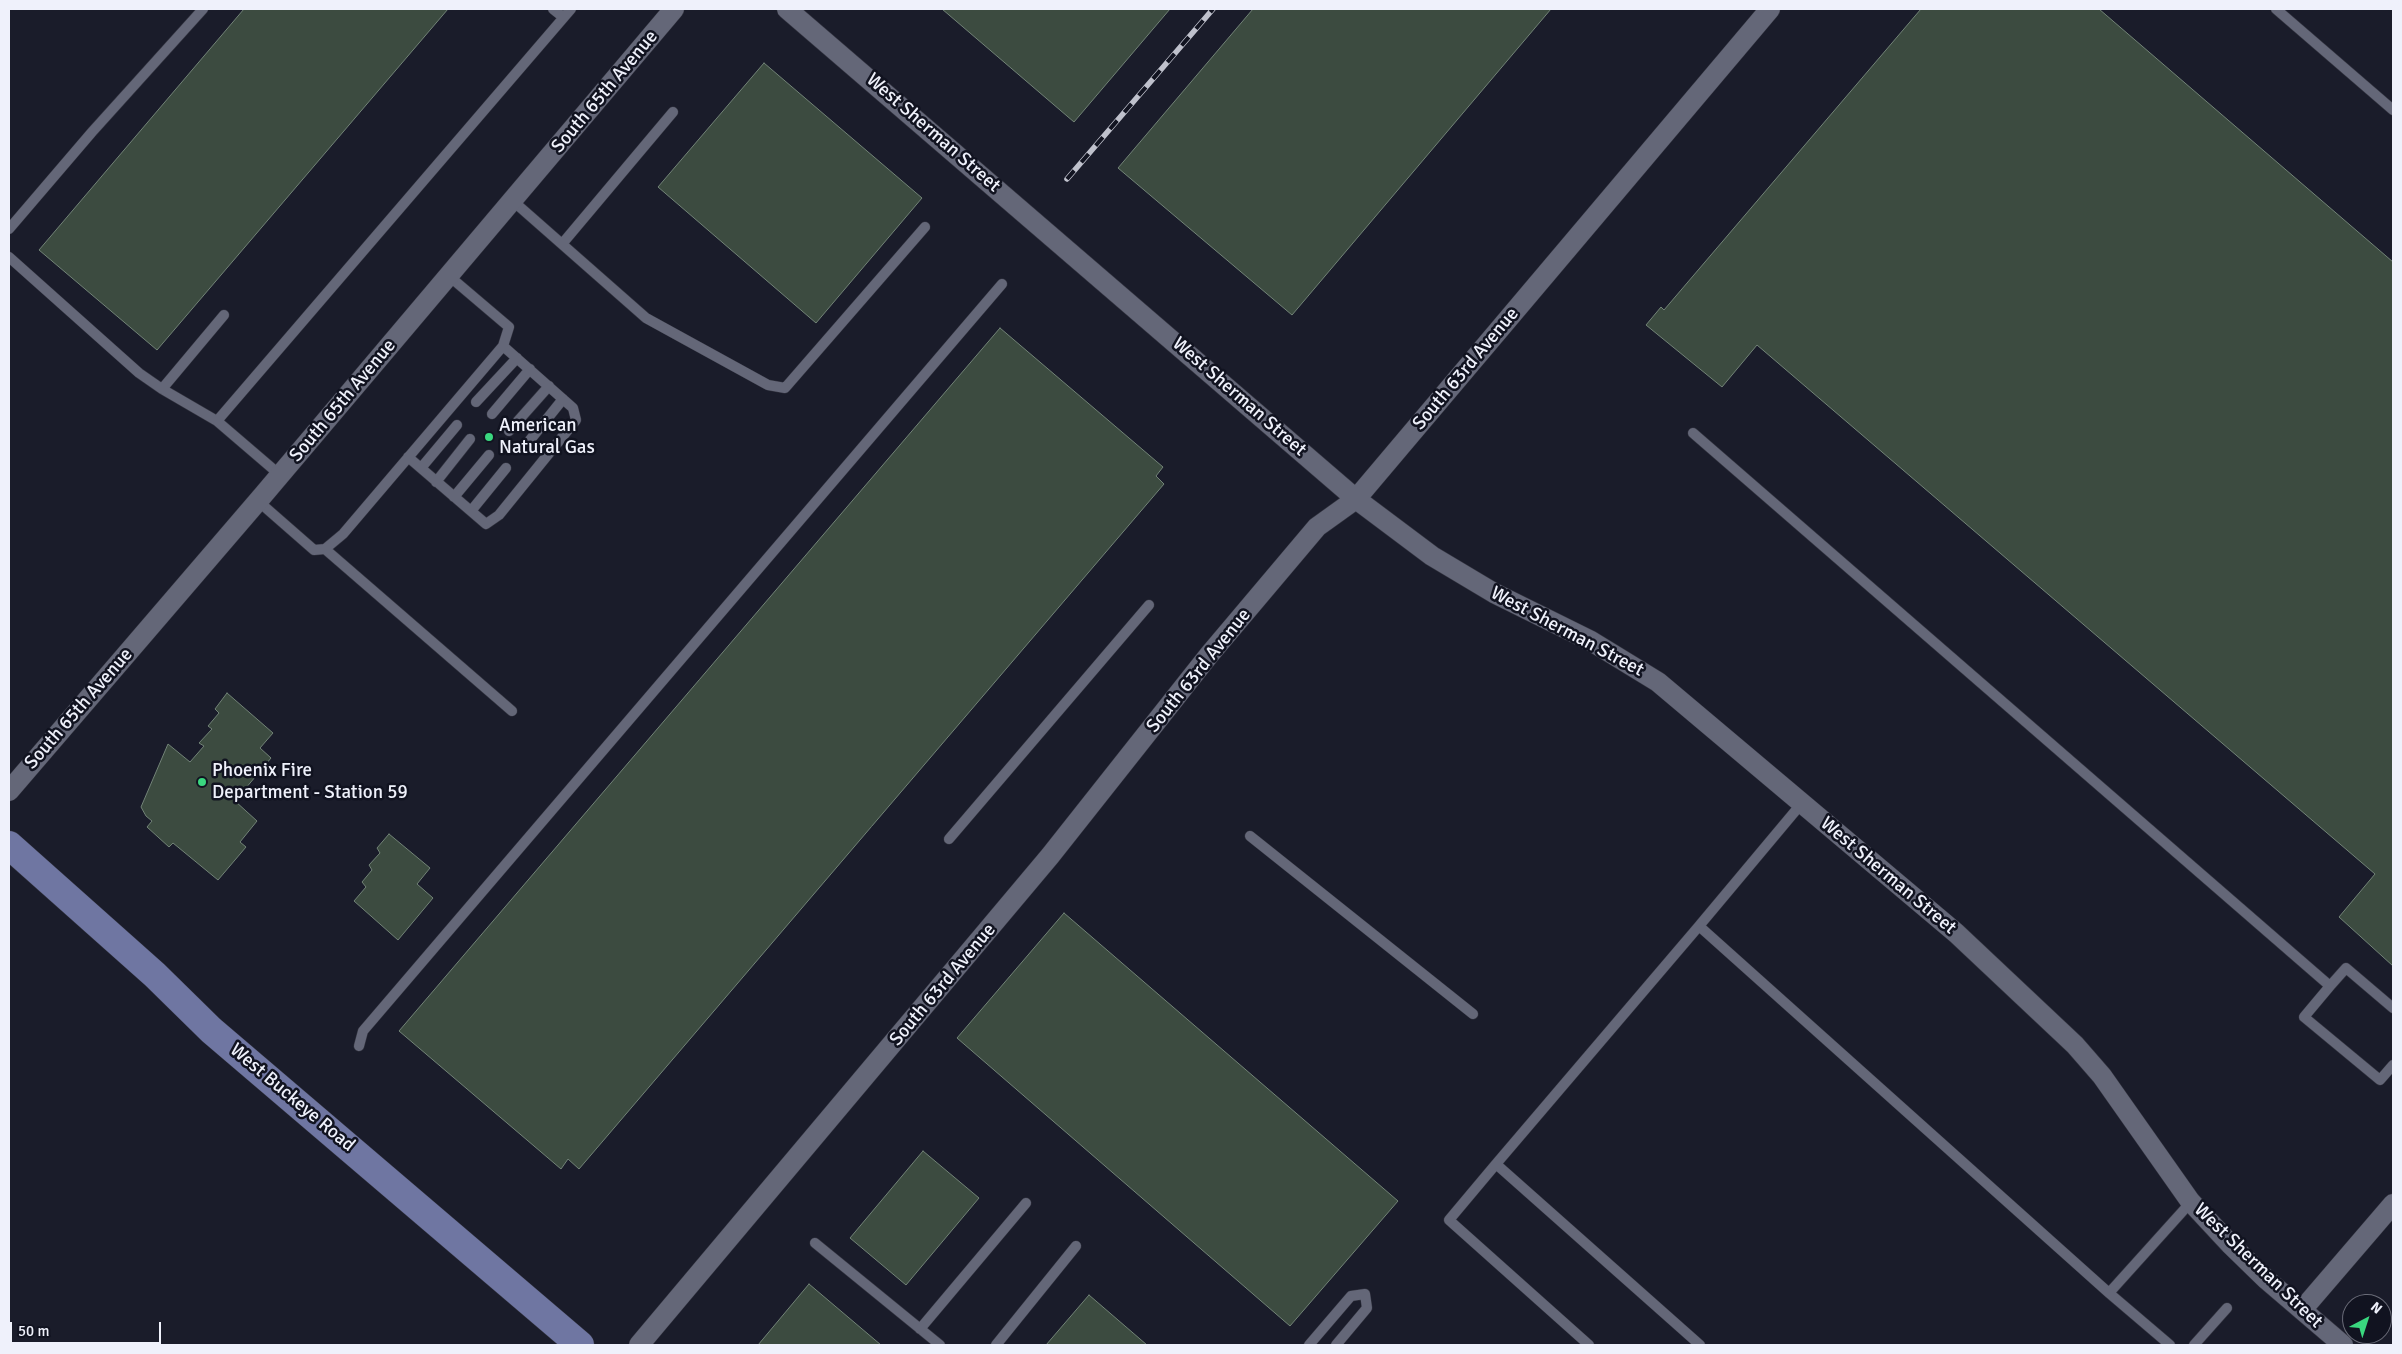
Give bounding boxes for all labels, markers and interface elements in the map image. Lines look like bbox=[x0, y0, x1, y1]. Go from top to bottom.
street label: South 65th Avenue bbox=[547, 26, 663, 158]
street label: West Sherman Street bbox=[861, 69, 1005, 197]
street label: South 63rd Avenue bbox=[1408, 303, 1524, 435]
street label: West Sherman Street bbox=[1167, 333, 1311, 461]
street label: South 65th Avenue bbox=[285, 335, 401, 467]
place label: American Natural Gas bbox=[499, 415, 595, 459]
marker: American Natural Gas bbox=[483, 431, 495, 443]
street label: West Sherman Street bbox=[1486, 582, 1648, 682]
street label: South 63rd Avenue bbox=[1142, 604, 1256, 738]
street label: South 65th Avenue bbox=[20, 644, 138, 774]
place label: Phoenix Fire Department - Station 59 bbox=[212, 760, 408, 804]
marker: Phoenix Fire Department - Station 59 bbox=[196, 776, 208, 788]
street label: West Sherman Street bbox=[1815, 813, 1961, 939]
street label: South 63rd Avenue bbox=[885, 919, 1001, 1051]
street label: West Buckeye Road bbox=[225, 1039, 359, 1157]
street label: West Sherman Street bbox=[2189, 1199, 2327, 1333]
north arrow bbox=[2342, 1294, 2392, 1344]
text: N bbox=[2367, 1298, 2386, 1318]
scale bar bbox=[12, 1312, 164, 1344]
text: 50 m bbox=[18, 1322, 49, 1340]

